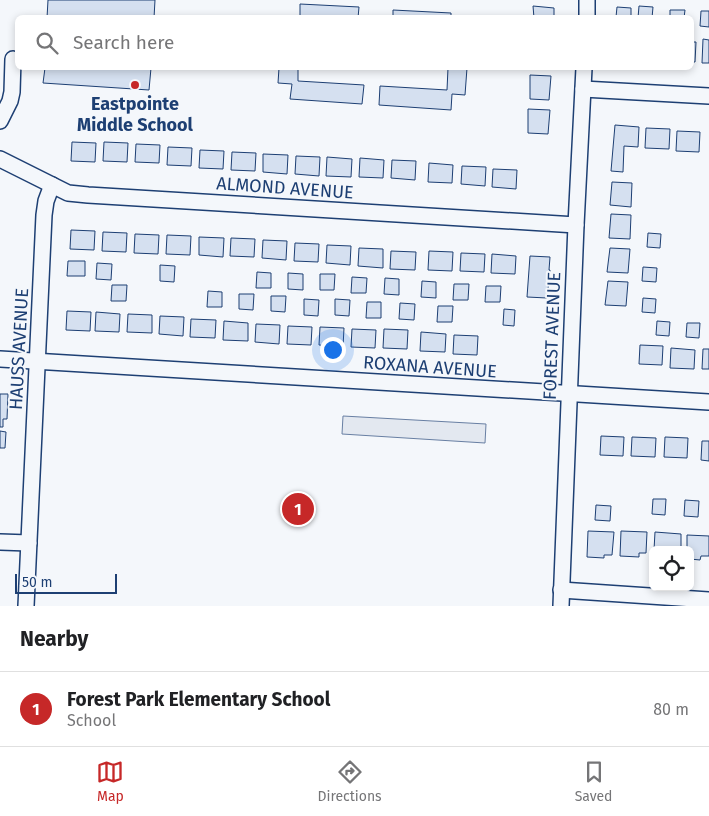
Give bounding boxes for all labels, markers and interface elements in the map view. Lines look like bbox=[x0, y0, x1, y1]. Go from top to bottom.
search box bbox=[15, 15, 694, 70]
icon: search bbox=[33, 29, 61, 57]
text: Search here bbox=[73, 31, 174, 54]
marker: Eastpointe Middle School bbox=[129, 79, 141, 91]
place label: Eastpointe Middle School bbox=[77, 93, 194, 136]
street label: ALMOND AVENUE bbox=[216, 172, 354, 204]
street label: FOREST AVENUE bbox=[539, 271, 565, 401]
street label: HAUSS AVENUE bbox=[5, 288, 33, 410]
your location bbox=[320, 337, 346, 363]
street label: ROXANA AVENUE bbox=[362, 351, 498, 383]
pin: 1 bbox=[282, 490, 314, 528]
map controls bbox=[649, 546, 694, 591]
button: locate bbox=[649, 546, 694, 591]
scale bar bbox=[15, 571, 118, 594]
text: 50 m bbox=[22, 574, 53, 591]
text: Nearby bbox=[20, 626, 88, 652]
text: Forest Park Elementary School bbox=[67, 688, 330, 711]
text: 1 bbox=[32, 700, 40, 719]
text: 80 m bbox=[653, 700, 689, 719]
text: School bbox=[67, 711, 116, 730]
tab: Map bbox=[96, 758, 124, 805]
tab: Directions bbox=[317, 758, 382, 805]
tab: Saved bbox=[575, 758, 613, 805]

